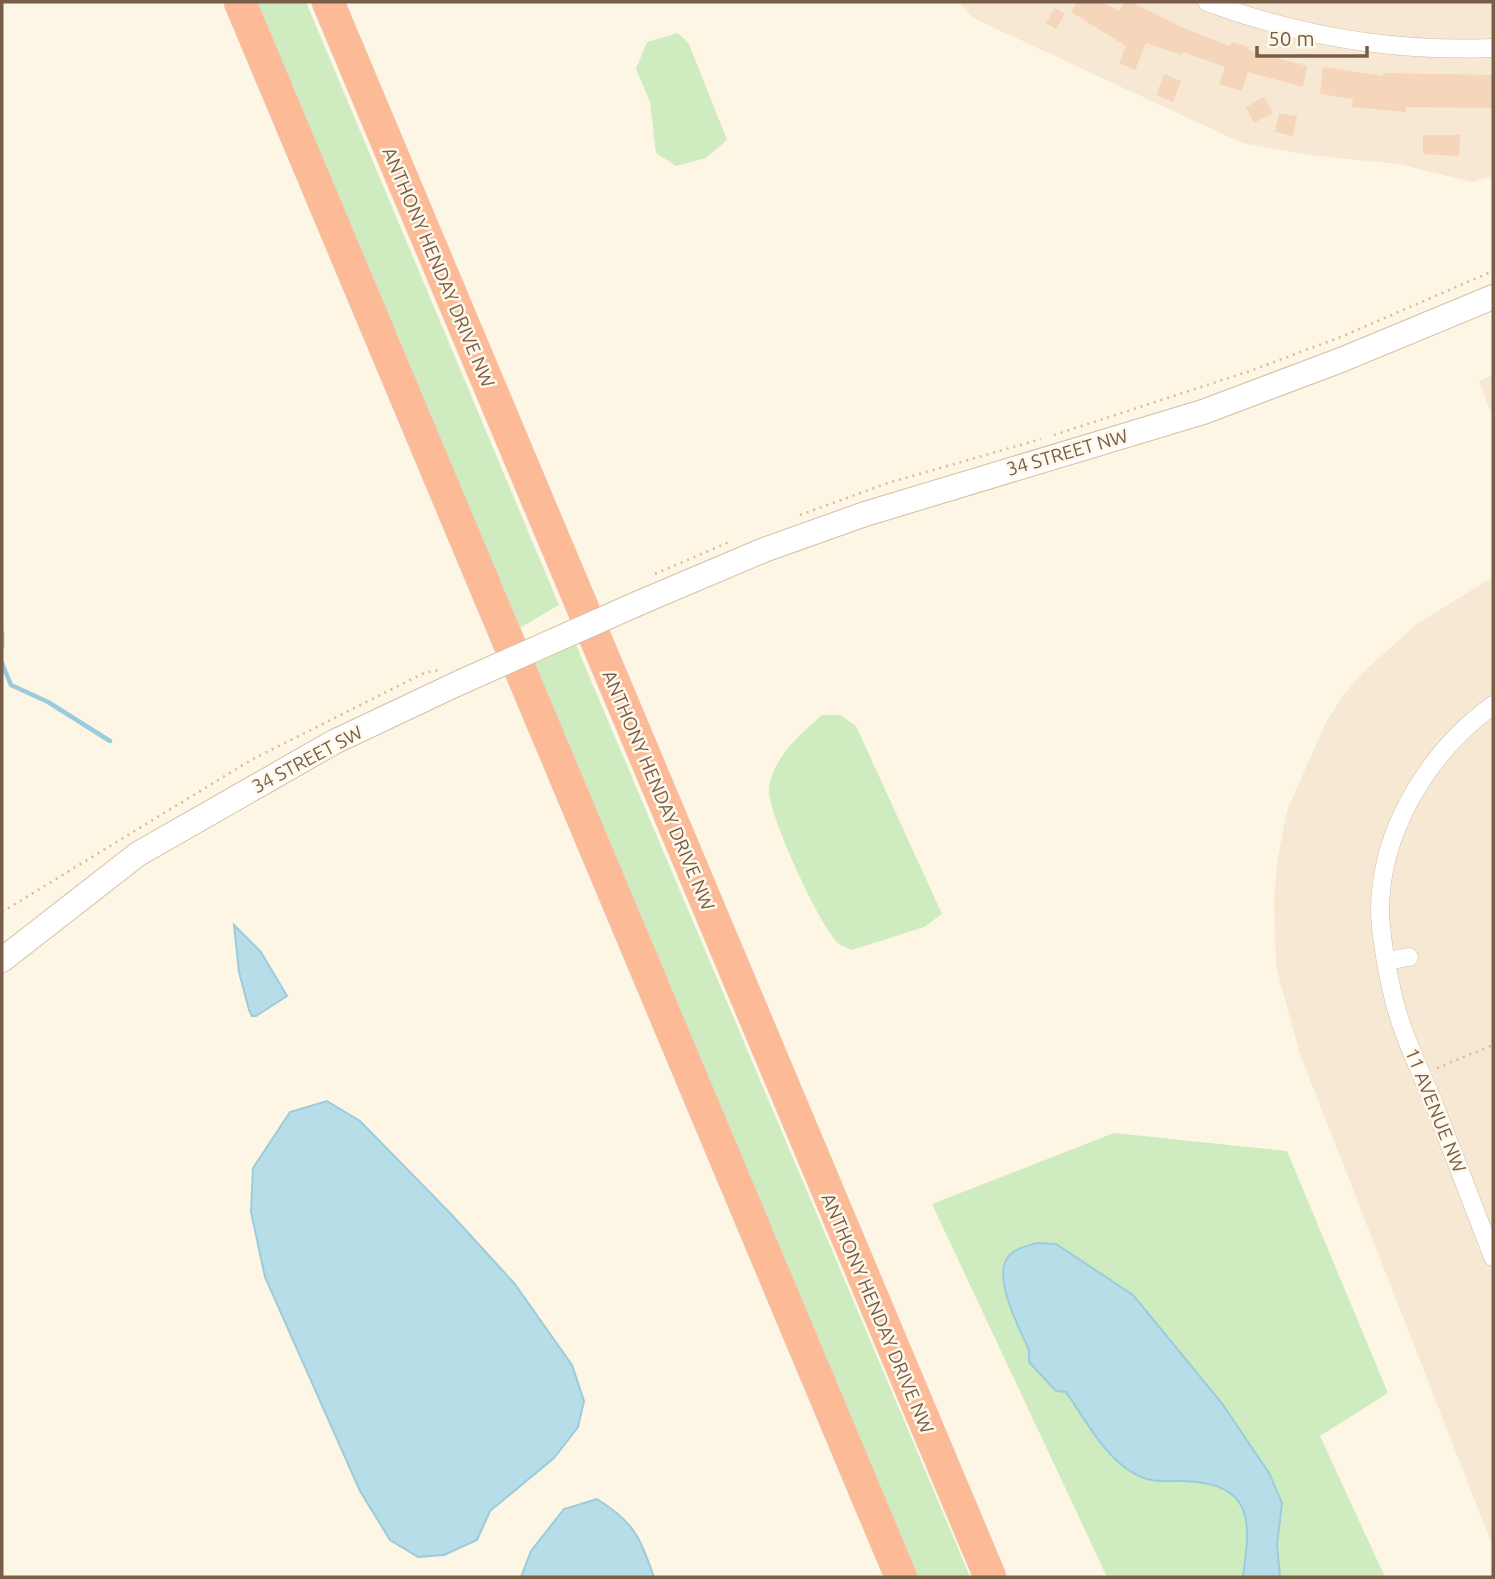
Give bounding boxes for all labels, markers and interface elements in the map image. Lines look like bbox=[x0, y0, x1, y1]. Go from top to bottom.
scale bar bbox=[1257, 14, 1367, 58]
text: 50 m bbox=[1268, 26, 1315, 50]
street label: ANTHONY HENDAY DRIVE NW bbox=[378, 144, 500, 390]
street label: 34 STREET NW bbox=[1004, 424, 1130, 480]
street label: ANTHONY HENDAY DRIVE NW bbox=[598, 667, 720, 913]
street label: 34 STREET SW bbox=[248, 721, 366, 797]
street label: 11 AVENUE NW bbox=[1401, 1044, 1471, 1176]
street label: ANTHONY HENDAY DRIVE NW bbox=[817, 1190, 939, 1436]

